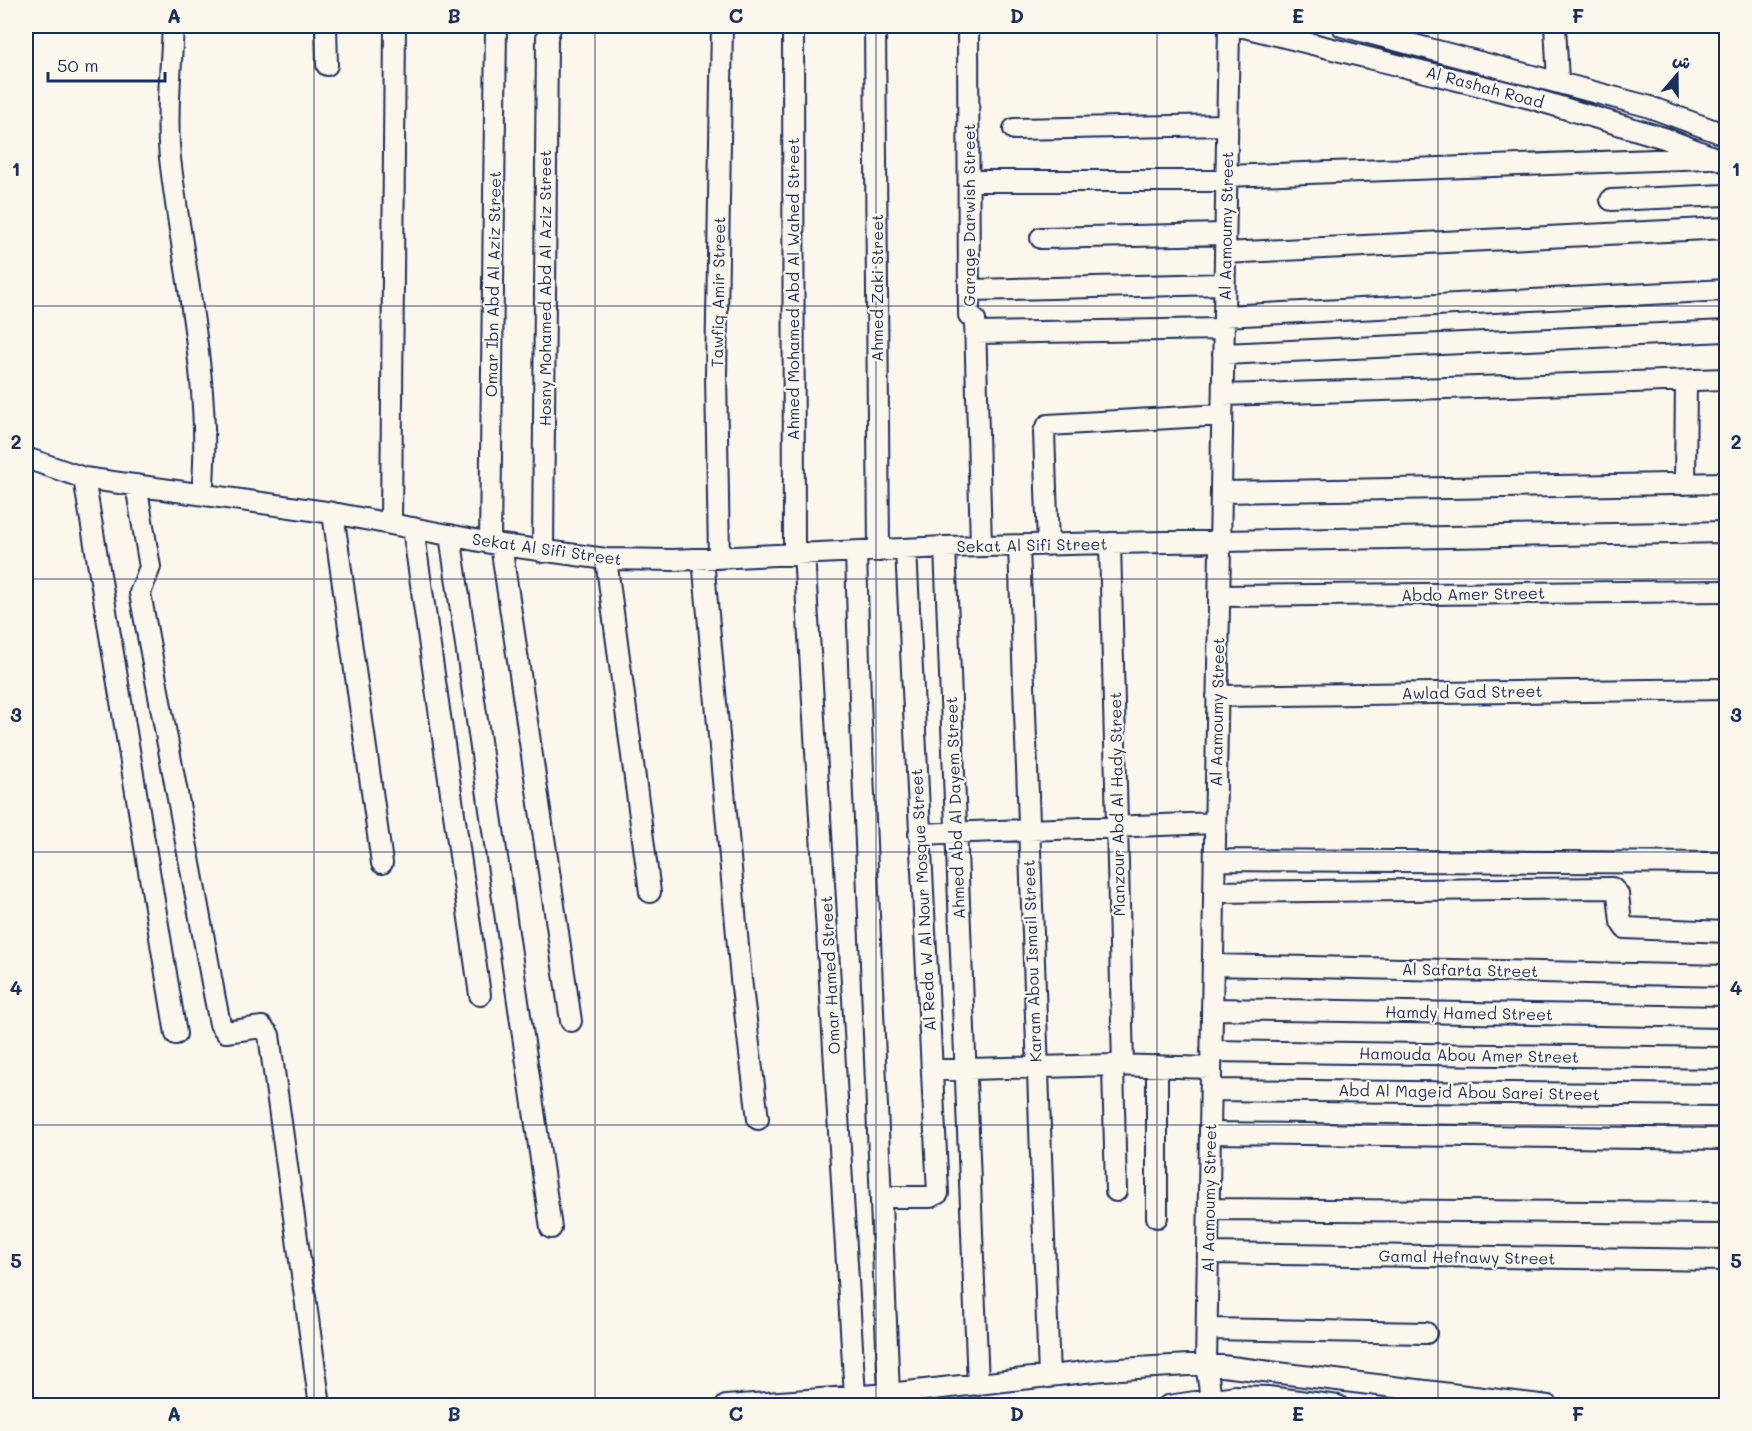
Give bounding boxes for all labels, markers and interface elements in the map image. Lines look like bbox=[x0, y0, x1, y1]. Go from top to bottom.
text: A bbox=[167, 2, 181, 28]
text: B bbox=[447, 2, 461, 28]
text: C bbox=[729, 2, 744, 28]
text: D bbox=[1010, 2, 1024, 28]
text: E bbox=[1292, 2, 1304, 28]
text: F bbox=[1572, 2, 1585, 28]
scale bar bbox=[48, 45, 165, 83]
north arrow bbox=[1647, 45, 1707, 105]
text: ش bbox=[1670, 48, 1694, 73]
text: 50 m bbox=[57, 53, 99, 77]
street label: Al Rashah Road bbox=[1424, 61, 1546, 112]
street label: Garage Darwish Street bbox=[958, 123, 979, 307]
street label: Ahmed Mohamed Abd Al Wahed Street bbox=[782, 137, 803, 441]
street label: Hosny Mohamed Abd Al Aziz Street bbox=[534, 150, 555, 426]
street label: Al Aamoumy Street bbox=[1214, 151, 1237, 301]
text: 1 bbox=[12, 155, 20, 181]
text: 1 bbox=[1732, 155, 1740, 181]
street label: Omar Ibn Abd Al Aziz Street bbox=[480, 171, 505, 397]
street label: Ahmed Zaki Street bbox=[866, 214, 887, 362]
street label: Tawfiq Amir Street bbox=[706, 217, 729, 367]
text: 2 bbox=[10, 428, 22, 454]
text: 2 bbox=[1730, 428, 1742, 454]
street label: Sekat Al Sifi Street bbox=[471, 528, 623, 569]
street label: Sekat Al Sifi Street bbox=[956, 533, 1108, 556]
street label: Abdo Amer Street bbox=[1401, 582, 1545, 605]
street label: Al Aamoumy Street bbox=[1205, 637, 1228, 787]
street label: Awlad Gad Street bbox=[1401, 680, 1543, 703]
street label: Manzour Abd Al Hady Street bbox=[1104, 692, 1129, 916]
street label: Ahmed Abd Al Dayem Street bbox=[940, 696, 969, 920]
text: 3 bbox=[10, 701, 22, 727]
text: 3 bbox=[1730, 701, 1742, 727]
street label: Al Reda W Al Nour Mosque Street bbox=[905, 768, 940, 1032]
street label: Karam Abou Ismail Street bbox=[1017, 859, 1046, 1063]
street label: Omar Hamed Street bbox=[815, 895, 844, 1055]
street label: Al Safarta Street bbox=[1402, 958, 1538, 981]
text: 4 bbox=[10, 974, 23, 1000]
text: 4 bbox=[1730, 974, 1743, 1000]
street label: Hamdy Hamed Street bbox=[1385, 1001, 1553, 1024]
street label: Hamouda Abou Amer Street bbox=[1359, 1042, 1579, 1067]
street label: Abd Al Mageid Abou Sarei Street bbox=[1338, 1079, 1600, 1104]
street label: Al Aamoumy Street bbox=[1197, 1123, 1220, 1273]
street label: Gamal Hefnawy Street bbox=[1378, 1244, 1556, 1269]
text: 5 bbox=[10, 1247, 22, 1273]
text: 5 bbox=[1730, 1247, 1742, 1273]
text: A bbox=[167, 1400, 181, 1426]
text: B bbox=[447, 1400, 461, 1426]
text: C bbox=[729, 1400, 744, 1426]
text: D bbox=[1010, 1400, 1024, 1426]
text: E bbox=[1292, 1400, 1304, 1426]
text: F bbox=[1572, 1400, 1585, 1426]

